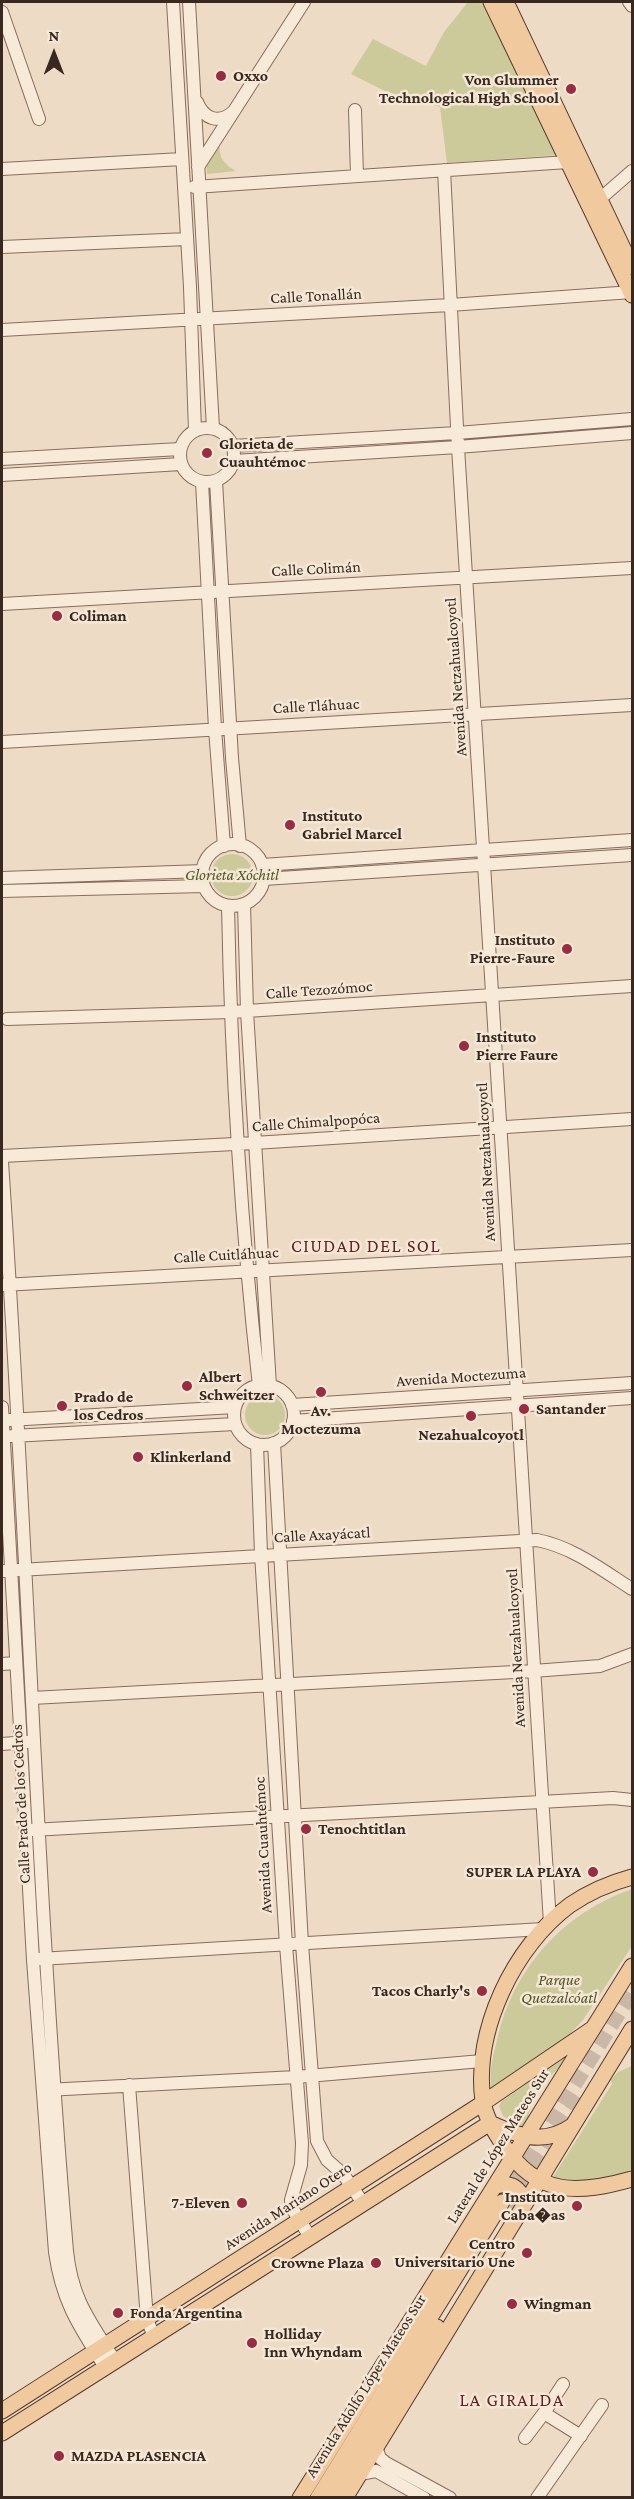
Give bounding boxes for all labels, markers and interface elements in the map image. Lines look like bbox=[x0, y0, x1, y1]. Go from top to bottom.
north arrow bbox=[24, 24, 84, 84]
text: N bbox=[49, 27, 59, 44]
place label: Oxxo bbox=[233, 66, 268, 86]
marker: Oxxo bbox=[214, 69, 228, 83]
place label: Von Glummer Technological High School bbox=[379, 70, 559, 108]
marker: Von Glummer Technological High School bbox=[564, 82, 578, 96]
street label: Calle Tonallán bbox=[270, 284, 362, 308]
place label: Glorieta de Cuauhtémoc bbox=[219, 434, 306, 472]
marker: Glorieta de Cuauhtémoc bbox=[200, 446, 214, 460]
street label: Calle Colimán bbox=[271, 557, 361, 581]
street label: Avenida Netzahualcoyotl bbox=[441, 597, 471, 757]
place label: Coliman bbox=[69, 606, 127, 626]
marker: Coliman bbox=[50, 609, 64, 623]
street label: Calle Tláhuac bbox=[272, 694, 360, 718]
place label: Instituto Gabriel Marcel bbox=[302, 806, 402, 844]
marker: Instituto Gabriel Marcel bbox=[283, 818, 297, 832]
park label: Glorieta Xóchitl bbox=[185, 865, 279, 885]
place label: Instituto Pierre-Faure bbox=[470, 930, 555, 968]
marker: Instituto Pierre-Faure bbox=[560, 942, 574, 956]
street label: Calle Tezozómoc bbox=[265, 977, 373, 1003]
place label: Instituto Pierre Faure bbox=[476, 1027, 558, 1065]
marker: Instituto Pierre Faure bbox=[457, 1039, 471, 1053]
street label: Avenida Netzahualcoyotl bbox=[472, 1082, 500, 1242]
street label: Calle Chimalpopóca bbox=[251, 1108, 381, 1136]
district label: CIUDAD DEL SOL bbox=[291, 1235, 441, 1257]
street label: Calle Cuitláhuac bbox=[173, 1243, 279, 1267]
street label: Avenida Moctezuma bbox=[395, 1363, 527, 1391]
place label: Albert Schweitzer bbox=[199, 1367, 275, 1405]
marker: Albert Schweitzer bbox=[180, 1379, 194, 1393]
marker: Av. Moctezuma bbox=[314, 1385, 328, 1399]
place label: Prado de los Cedros bbox=[74, 1387, 143, 1425]
marker: Prado de los Cedros bbox=[55, 1399, 69, 1413]
place label: Santander bbox=[536, 1399, 606, 1419]
place label: Av. Moctezuma bbox=[281, 1401, 361, 1439]
marker: Santander bbox=[517, 1402, 531, 1416]
marker: Nezahualcoyotl bbox=[464, 1409, 478, 1423]
place label: Nezahualcoyotl bbox=[418, 1425, 524, 1445]
place label: Klinkerland bbox=[150, 1447, 231, 1467]
marker: Klinkerland bbox=[131, 1450, 145, 1464]
street label: Calle Axayácatl bbox=[273, 1523, 371, 1547]
street label: Avenida Netzahualcoyotl bbox=[502, 1568, 530, 1728]
street label: Calle Prado de los Cedros bbox=[7, 1724, 35, 1884]
street label: Avenida Cuauhtémoc bbox=[250, 1776, 276, 1914]
place label: Tenochtitlan bbox=[318, 1819, 406, 1839]
marker: Tenochtitlan bbox=[299, 1822, 313, 1836]
place label: SUPER LA PLAYA bbox=[466, 1862, 581, 1882]
marker: SUPER LA PLAYA bbox=[586, 1865, 600, 1879]
park label: Parque Quetzalcóatl bbox=[521, 1970, 597, 2008]
place label: Tacos Charly's bbox=[372, 1981, 470, 2001]
marker: Tacos Charly's bbox=[475, 1984, 489, 1998]
street label: Lateral de López Mateos Sur bbox=[442, 2065, 554, 2227]
street label: Avenida Mariano Otero bbox=[221, 2158, 355, 2254]
place label: Instituto Caba�as bbox=[501, 2187, 565, 2225]
place label: 7-Eleven bbox=[171, 2193, 230, 2213]
marker: 7-Eleven bbox=[235, 2196, 249, 2210]
marker: Instituto Caba�as bbox=[570, 2199, 584, 2213]
place label: Centro Universitario Une bbox=[394, 2234, 515, 2272]
marker: Centro Universitario Une bbox=[520, 2246, 534, 2260]
place label: Crowne Plaza bbox=[271, 2253, 364, 2273]
marker: Crowne Plaza bbox=[369, 2256, 383, 2270]
street label: Avenida Adolfo López Mateos Sur bbox=[301, 2291, 431, 2481]
place label: Wingman bbox=[524, 2294, 591, 2314]
marker: Wingman bbox=[505, 2297, 519, 2311]
place label: Fonda Argentina bbox=[130, 2303, 243, 2323]
marker: Fonda Argentina bbox=[111, 2306, 125, 2320]
place label: Holliday Inn Whyndam bbox=[264, 2324, 362, 2362]
marker: Holliday Inn Whyndam bbox=[245, 2336, 259, 2350]
district label: LA GIRALDA bbox=[459, 2389, 565, 2411]
place label: MAZDA PLASENCIA bbox=[71, 2446, 206, 2466]
marker: MAZDA PLASENCIA bbox=[52, 2449, 66, 2463]

